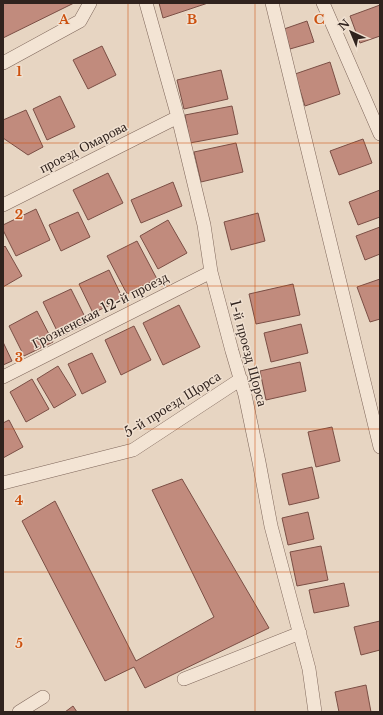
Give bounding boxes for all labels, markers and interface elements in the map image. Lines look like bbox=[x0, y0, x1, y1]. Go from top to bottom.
text: A bbox=[58, 11, 70, 28]
text: B bbox=[187, 11, 197, 28]
text: C bbox=[314, 11, 325, 28]
north arrow bbox=[331, 12, 371, 52]
text: N bbox=[335, 16, 353, 33]
text: 1 bbox=[16, 63, 22, 80]
street label: проезд Омарова bbox=[36, 117, 131, 177]
text: 2 bbox=[15, 206, 23, 223]
street label: Грозненская 12-й проезд bbox=[29, 268, 171, 352]
street label: 1-й проезд Щорса bbox=[226, 298, 272, 409]
text: 3 bbox=[15, 349, 23, 366]
street label: 5-й проезд Щорса bbox=[120, 367, 225, 441]
text: 4 bbox=[15, 492, 24, 509]
text: 5 bbox=[15, 635, 23, 652]

